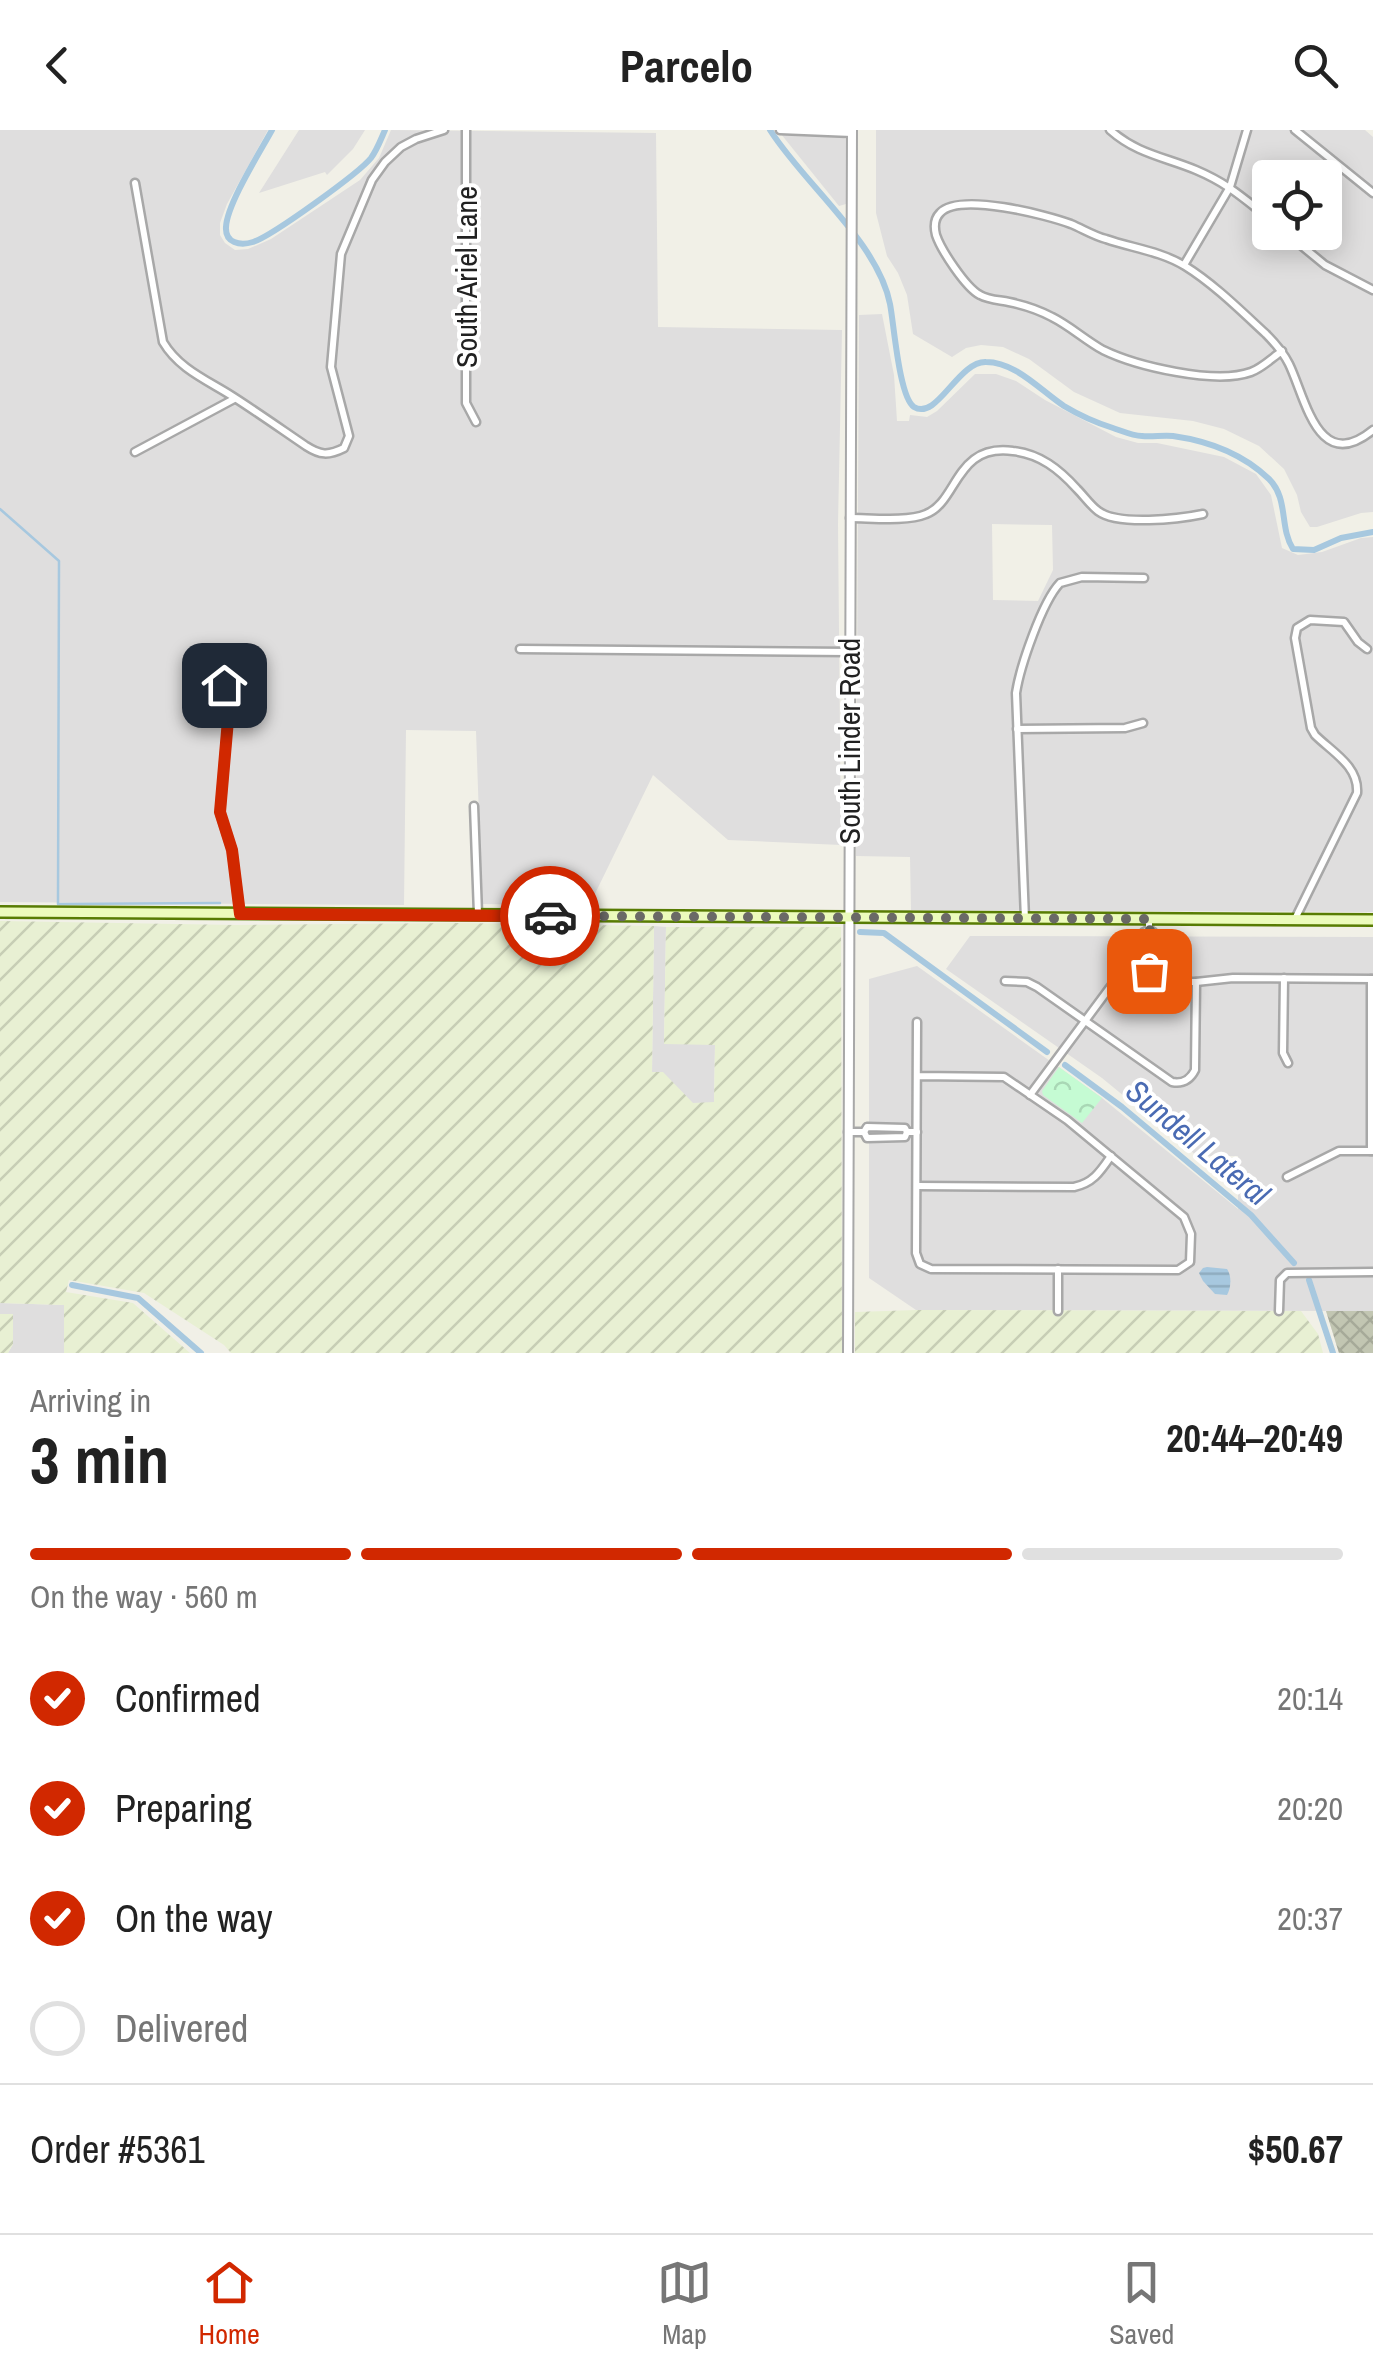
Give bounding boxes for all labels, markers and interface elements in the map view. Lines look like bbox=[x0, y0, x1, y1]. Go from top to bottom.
text: Parcelo bbox=[620, 35, 753, 96]
icon: back bbox=[30, 38, 85, 93]
icon: search bbox=[1288, 38, 1343, 93]
map controls bbox=[1252, 160, 1342, 250]
button: locate bbox=[1252, 160, 1342, 250]
street label: South Ariel Lane bbox=[446, 186, 486, 368]
street label: South Linder Road bbox=[829, 638, 869, 844]
pin bbox=[182, 643, 267, 728]
icon: home bbox=[197, 658, 252, 713]
courier bbox=[500, 866, 600, 966]
icon: car bbox=[523, 889, 578, 944]
pin bbox=[1107, 929, 1192, 1014]
icon: bag bbox=[1122, 944, 1177, 999]
water label: Sundell Lateral bbox=[1117, 1069, 1280, 1215]
text: Arriving in bbox=[30, 1379, 151, 1422]
text: 20:44–20:49 bbox=[1166, 1413, 1343, 1464]
text: 3 min bbox=[30, 1416, 169, 1503]
text: On the way · 560 m bbox=[30, 1575, 258, 1618]
icon: check bbox=[30, 1671, 85, 1726]
text: Confirmed bbox=[115, 1673, 260, 1724]
text: 20:14 bbox=[1277, 1677, 1343, 1720]
icon: check bbox=[30, 1781, 85, 1836]
text: Preparing bbox=[115, 1783, 252, 1834]
text: 20:20 bbox=[1277, 1787, 1343, 1830]
icon: check bbox=[30, 1891, 85, 1946]
text: On the way bbox=[115, 1893, 273, 1944]
text: 20:37 bbox=[1277, 1897, 1343, 1940]
text: Delivered bbox=[115, 2003, 248, 2054]
text: Order #5361 bbox=[30, 2124, 205, 2175]
text: $50.67 bbox=[1248, 2124, 1343, 2175]
tab: Home bbox=[199, 2255, 260, 2353]
tab: Map bbox=[657, 2255, 712, 2353]
tab: Saved bbox=[1109, 2255, 1174, 2353]

